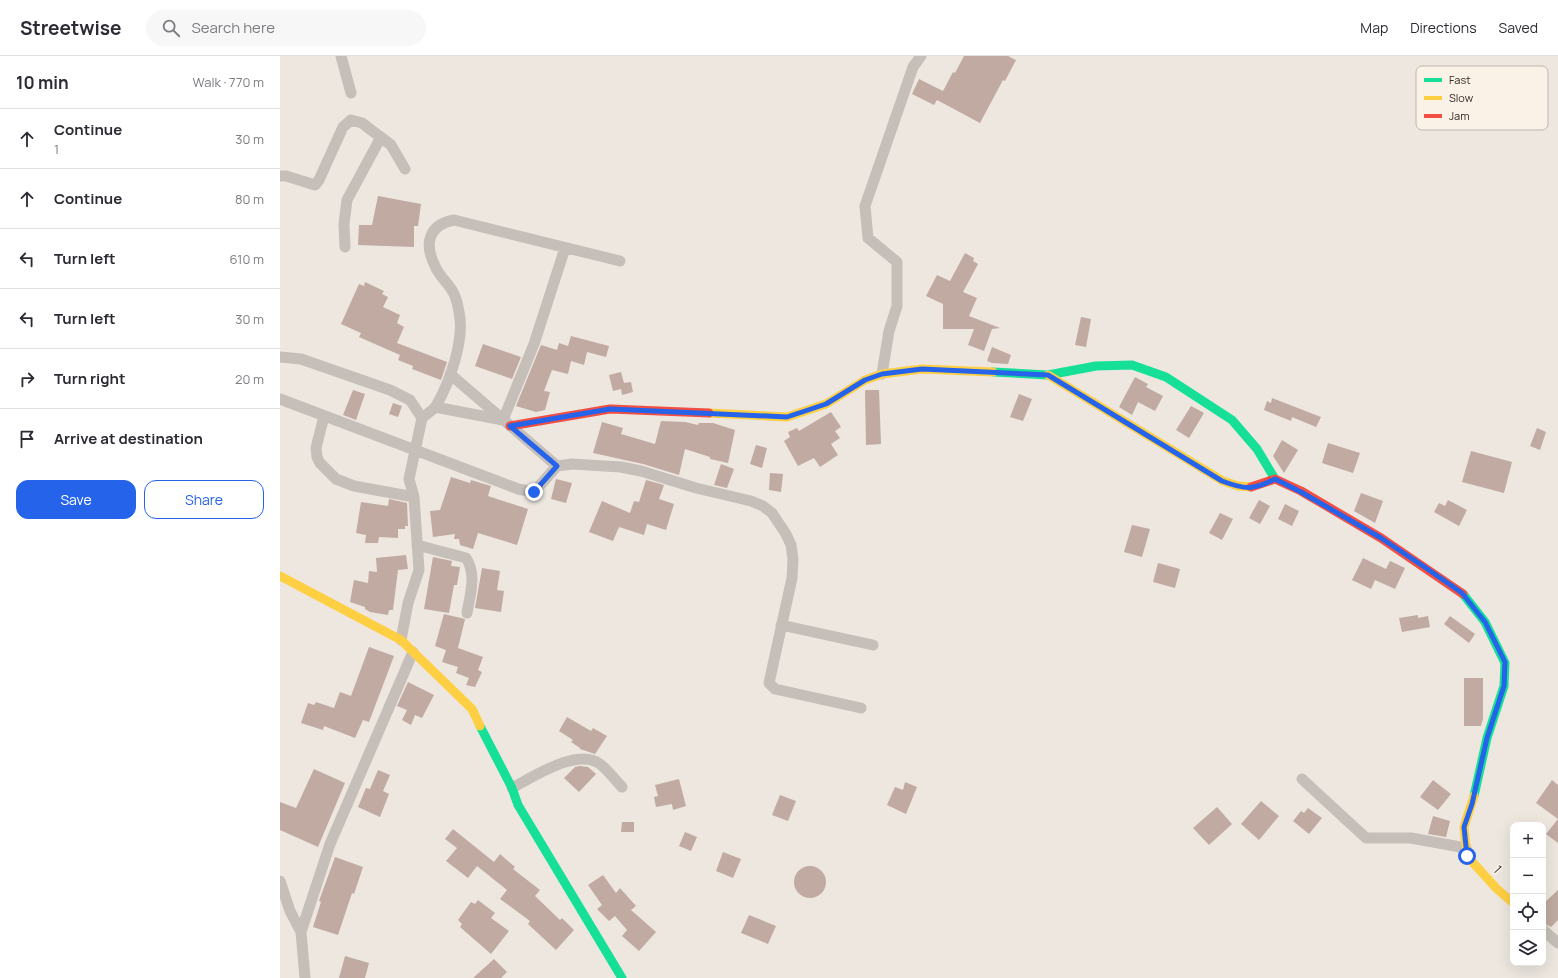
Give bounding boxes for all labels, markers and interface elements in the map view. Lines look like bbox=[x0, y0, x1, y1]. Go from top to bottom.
search box bbox=[146, 10, 426, 46]
text: Streetwise bbox=[20, 15, 122, 41]
icon: search bbox=[160, 17, 182, 39]
text: Search here bbox=[192, 17, 275, 38]
text: Map bbox=[1360, 18, 1388, 37]
text: Directions bbox=[1410, 18, 1477, 37]
text: Saved bbox=[1499, 18, 1538, 37]
legend bbox=[1416, 66, 1548, 130]
text: 10 min bbox=[16, 71, 69, 94]
text: Fast bbox=[1449, 72, 1471, 87]
text: Walk · 770 m bbox=[193, 73, 264, 91]
text: Slow bbox=[1449, 90, 1474, 105]
text: Jam bbox=[1449, 108, 1470, 123]
text: Continue bbox=[54, 119, 122, 140]
icon: ahead bbox=[16, 128, 38, 150]
text: 30 m bbox=[235, 130, 264, 148]
text: 1 bbox=[54, 140, 59, 158]
icon: ahead bbox=[16, 188, 38, 210]
text: Continue bbox=[54, 188, 122, 209]
text: 80 m bbox=[235, 190, 264, 208]
icon: left bbox=[16, 248, 38, 270]
text: Turn left bbox=[54, 248, 116, 269]
text: 610 m bbox=[230, 250, 264, 268]
icon: left bbox=[16, 308, 38, 330]
text: Turn left bbox=[54, 308, 116, 329]
text: 30 m bbox=[235, 310, 264, 328]
icon: right bbox=[16, 368, 38, 390]
text: Turn right bbox=[54, 368, 125, 389]
text: 20 m bbox=[235, 370, 264, 388]
icon: arrive bbox=[16, 428, 38, 450]
text: Arrive at destination bbox=[54, 428, 203, 449]
button: Save bbox=[16, 480, 136, 519]
button: Share bbox=[144, 480, 264, 519]
route end bbox=[525, 483, 543, 501]
map controls bbox=[1510, 822, 1546, 966]
button: + bbox=[1510, 822, 1546, 858]
route start bbox=[1458, 847, 1476, 865]
button: − bbox=[1510, 858, 1546, 894]
street label: 1 bbox=[1490, 861, 1506, 877]
button: locate bbox=[1510, 894, 1546, 930]
button: layers bbox=[1510, 930, 1546, 966]

